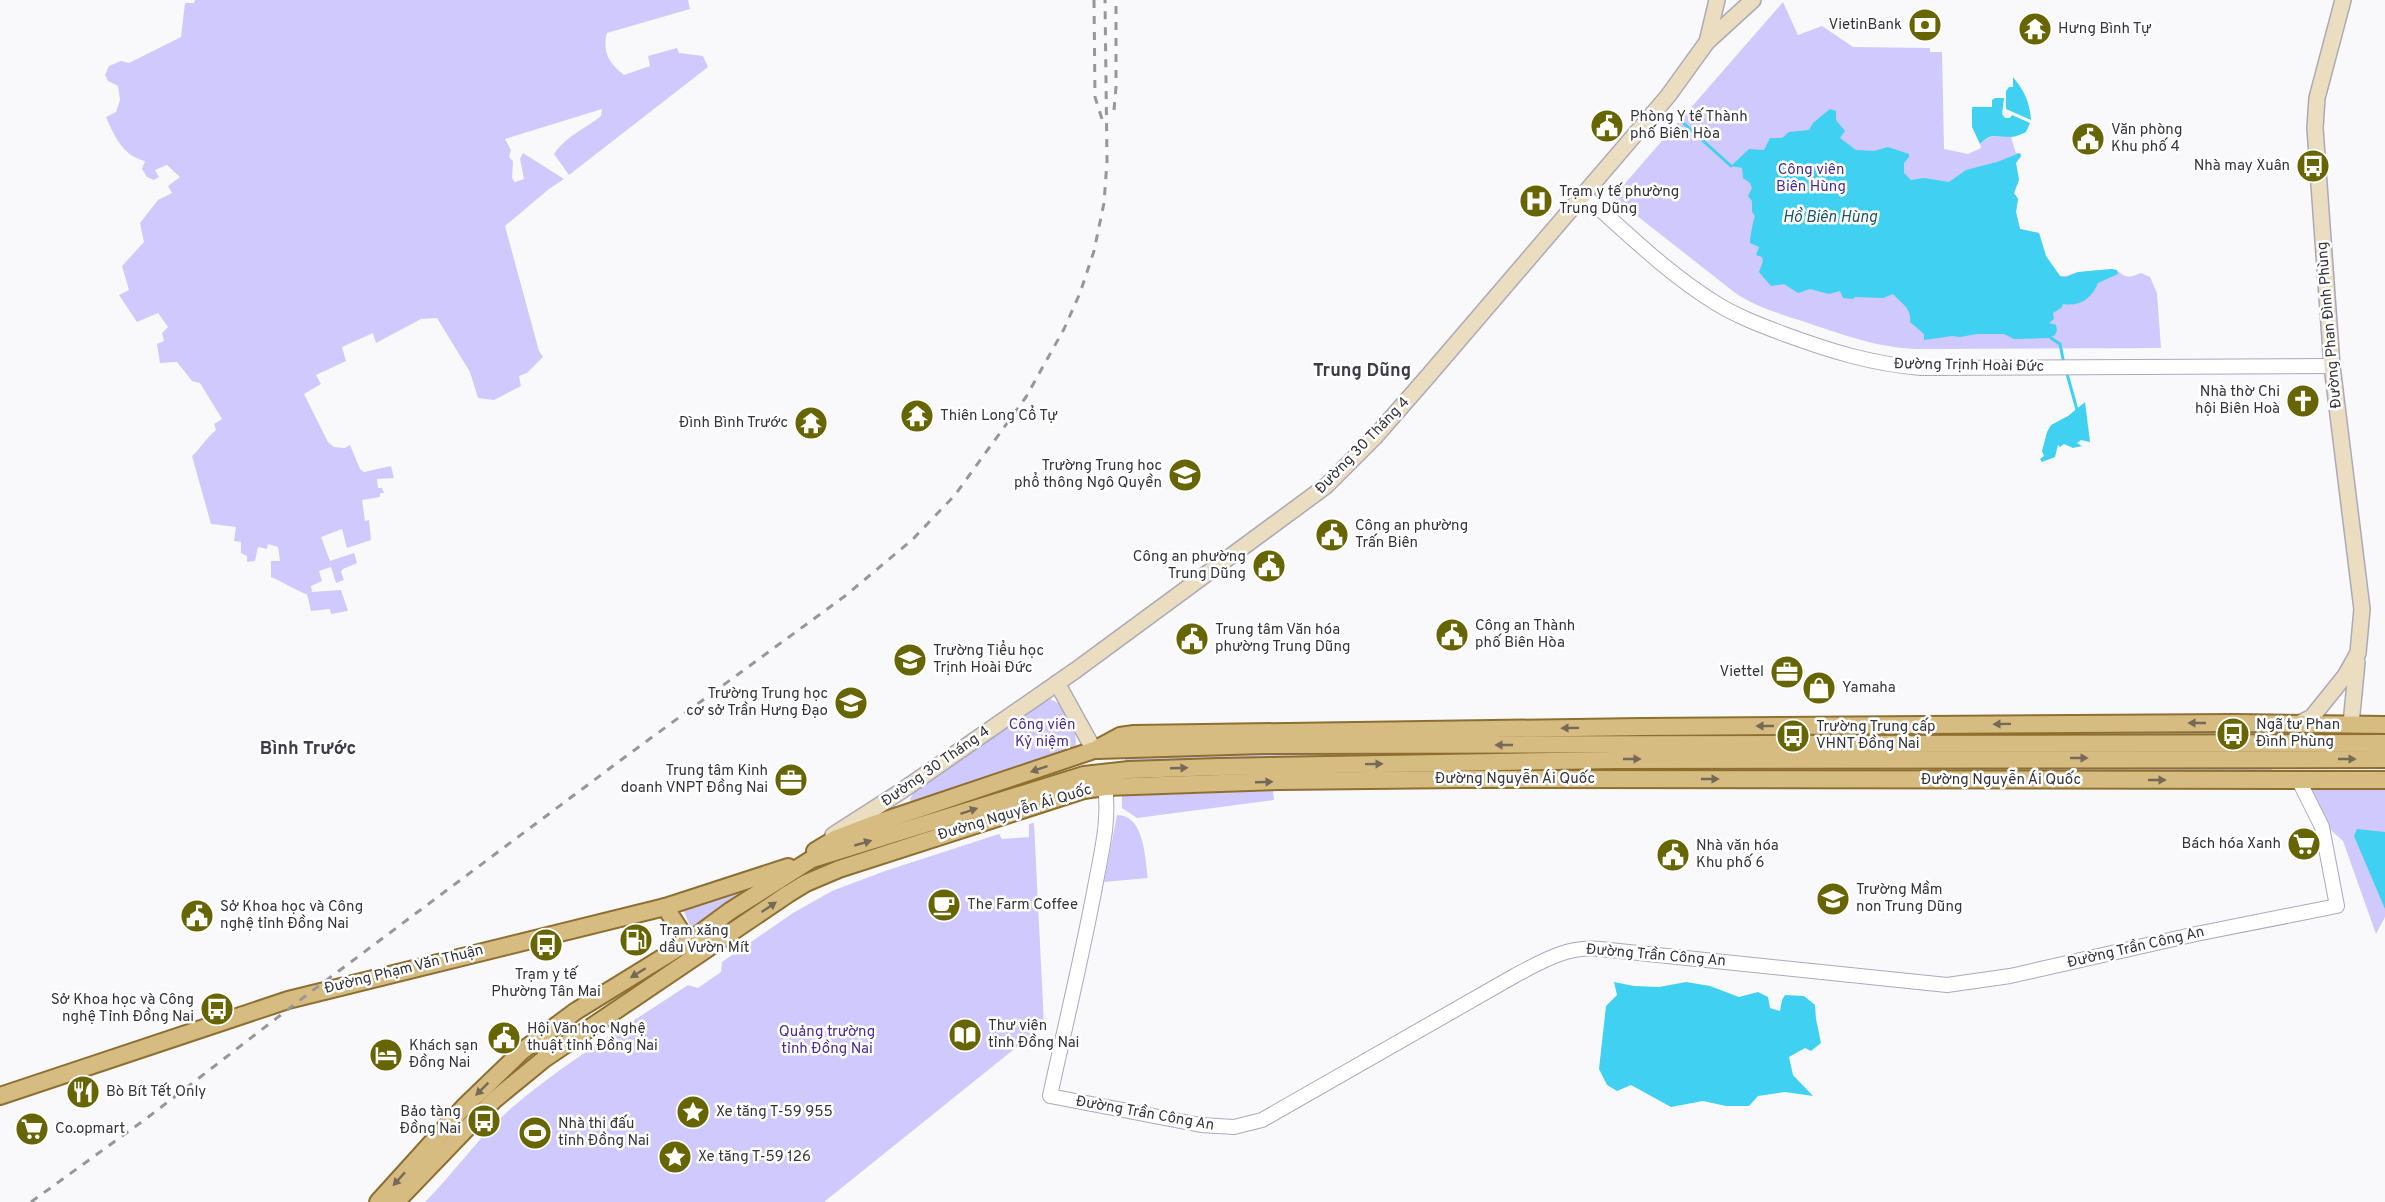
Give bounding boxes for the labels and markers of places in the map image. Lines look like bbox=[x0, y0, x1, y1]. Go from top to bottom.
bank icon: VietinBank bbox=[1907, 7, 1943, 43]
temple icon: Hưng Bình Tự bbox=[2017, 11, 2053, 47]
place label: VietinBank bbox=[1828, 16, 1902, 35]
place label: Hưng Bình Tự bbox=[2058, 20, 2152, 39]
place label: Phòng Y tế Thành phố Biên Hòa bbox=[1630, 107, 1748, 144]
public building icon: Phòng Y tế Thành phố Biên Hòa bbox=[1589, 108, 1625, 144]
public building icon: Văn phòng Khu phố 4 bbox=[2070, 121, 2106, 157]
place label: Văn phòng Khu phố 4 bbox=[2111, 121, 2182, 157]
bus stop icon: Nhà may Xuân bbox=[2295, 148, 2331, 184]
place label: Nhà may Xuân bbox=[2194, 157, 2290, 176]
place label: Trạm y tế phường Trung Dũng bbox=[1559, 182, 1679, 219]
hospital icon: Trạm y tế phường Trung Dũng bbox=[1518, 183, 1554, 219]
place label: Nhà thờ Chi hội Biên Hoà bbox=[2195, 383, 2280, 419]
church icon: Nhà thờ Chi hội Biên Hoà bbox=[2285, 383, 2321, 419]
temple icon: Thiên Long Cổ Tự bbox=[899, 398, 935, 434]
temple icon: Đình Bình Trước bbox=[793, 405, 829, 441]
place label: Thiên Long Cổ Tự bbox=[940, 405, 1058, 426]
place label: Đình Bình Trước bbox=[679, 414, 788, 433]
place label: Trường Trung học phổ thông Ngô Quyền bbox=[1014, 457, 1162, 493]
school or university icon: Trường Trung học phổ thông Ngô Quyền bbox=[1167, 457, 1203, 493]
public building icon: Công an phường Trấn Biên bbox=[1314, 517, 1350, 553]
place label: Công an phường Trấn Biên bbox=[1355, 517, 1468, 553]
place label: Công an phường Trung Dũng bbox=[1133, 548, 1246, 584]
public building icon: Công an phường Trung Dũng bbox=[1251, 548, 1287, 584]
public building icon: Công an Thành phố Biên Hòa bbox=[1434, 617, 1470, 653]
place label: Công an Thành phố Biên Hòa bbox=[1475, 617, 1575, 653]
public building icon: Trung tâm Văn hóa phường Trung Dũng bbox=[1174, 621, 1210, 657]
place label: Trung tâm Văn hóa phường Trung Dũng bbox=[1215, 621, 1351, 657]
place label: Trường Tiểu học Trịnh Hoài Đức bbox=[933, 640, 1044, 678]
school or university icon: Trường Tiểu học Trịnh Hoài Đức bbox=[892, 642, 928, 678]
office icon: Viettel bbox=[1769, 654, 1805, 690]
place label: Viettel bbox=[1720, 663, 1764, 682]
shop icon: Yamaha bbox=[1801, 670, 1837, 706]
place label: Yamaha bbox=[1842, 679, 1896, 698]
place label: Trường Trung học cơ sở Trần Hưng Đạo bbox=[686, 685, 828, 721]
school or university icon: Trường Trung học cơ sở Trần Hưng Đạo bbox=[833, 685, 869, 721]
bus stop icon: Ngã tư Phan Đình Phùng bbox=[2215, 716, 2251, 752]
place label: Ngã tư Phan Đình Phùng bbox=[2256, 716, 2340, 752]
place label: Trường Trung cấp VHNT Đồng Nai bbox=[1816, 717, 1936, 754]
bus stop icon: Trường Trung cấp VHNT Đồng Nai bbox=[1775, 718, 1811, 754]
place label: Trung tâm Kinh doanh VNPT Đồng Nai bbox=[621, 762, 768, 798]
office icon: Trung tâm Kinh doanh VNPT Đồng Nai bbox=[773, 762, 809, 798]
supermarket icon: Bách hóa Xanh bbox=[2286, 826, 2322, 862]
place label: Bách hóa Xanh bbox=[2181, 835, 2281, 854]
public building icon: Nhà văn hóa Khu phố 6 bbox=[1655, 837, 1691, 873]
place label: Nhà văn hóa Khu phố 6 bbox=[1696, 837, 1779, 873]
place label: Trường Mầm non Trung Dũng bbox=[1856, 880, 1963, 917]
school or university icon: Trường Mầm non Trung Dũng bbox=[1815, 881, 1851, 917]
cafe icon: The Farm Coffee bbox=[926, 887, 962, 923]
place label: The Farm Coffee bbox=[967, 896, 1078, 915]
public building icon: Sở Khoa học và Công nghệ tỉnh Đồng Nai bbox=[179, 898, 215, 934]
place label: Sở Khoa học và Công nghệ tỉnh Đồng Nai bbox=[220, 898, 363, 934]
fuel station icon: Trạm xăng dầu Vườn Mít bbox=[618, 922, 654, 958]
place label: Trạm xăng dầu Vườn Mít bbox=[659, 922, 749, 958]
bus stop icon: Trạm y tế Phường Tân Mai bbox=[528, 927, 564, 963]
place label: Trạm y tế Phường Tân Mai bbox=[491, 965, 601, 1002]
place label: Sở Khoa học và Công nghệ Tỉnh Đồng Nai bbox=[51, 991, 194, 1027]
bus stop icon: Sở Khoa học và Công nghệ Tỉnh Đồng Nai bbox=[199, 991, 235, 1027]
library icon: Thư viện tỉnh Đồng Nai bbox=[947, 1017, 983, 1053]
place label: Thư viện tỉnh Đồng Nai bbox=[988, 1017, 1079, 1053]
public building icon: Hội Văn học Nghệ thuật tỉnh Đồng Nai bbox=[486, 1020, 522, 1056]
place label: Hội Văn học Nghệ thuật tỉnh Đồng Nai bbox=[527, 1020, 658, 1056]
hotel icon: Khách sạn Đồng Nai bbox=[368, 1037, 404, 1073]
place label: Khách sạn Đồng Nai bbox=[409, 1037, 478, 1073]
restaurant icon: Bò Bít Tết Only bbox=[65, 1074, 101, 1110]
place label: Bò Bít Tết Only bbox=[106, 1082, 206, 1102]
place icon: Xe tăng T-59 955 bbox=[675, 1094, 711, 1130]
place label: Bảo tàng Đồng Nai bbox=[400, 1103, 461, 1139]
bus stop icon: Bảo tàng Đồng Nai bbox=[466, 1103, 502, 1139]
place label: Xe tăng T-59 955 bbox=[716, 1103, 833, 1122]
supermarket icon: Co.opmart bbox=[14, 1111, 50, 1147]
place label: Nhà thi đấu tỉnh Đồng Nai bbox=[558, 1114, 649, 1151]
sports icon: Nhà thi đấu tỉnh Đồng Nai bbox=[517, 1115, 553, 1151]
place label: Co.opmart bbox=[55, 1120, 125, 1139]
place icon: Xe tăng T-59 126 bbox=[657, 1139, 693, 1175]
place label: Xe tăng T-59 126 bbox=[698, 1148, 811, 1167]

